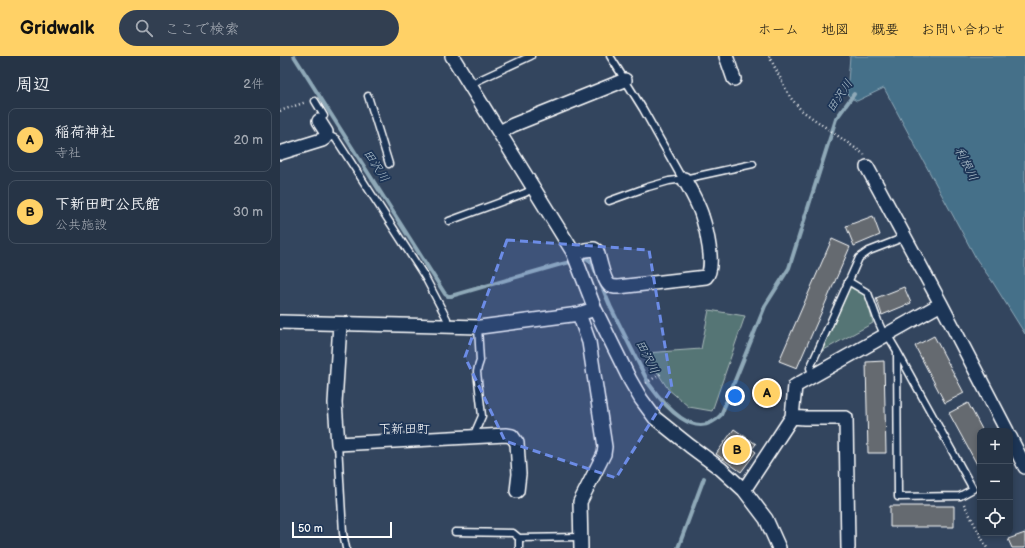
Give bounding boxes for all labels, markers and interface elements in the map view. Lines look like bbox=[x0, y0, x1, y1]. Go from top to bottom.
search box bbox=[119, 10, 399, 46]
text: Gridwalk bbox=[20, 17, 95, 40]
icon: search bbox=[133, 17, 155, 39]
text: ここで検索 bbox=[165, 20, 240, 39]
text: ホーム bbox=[758, 21, 799, 38]
text: 地図 bbox=[821, 21, 849, 38]
text: 概要 bbox=[871, 21, 899, 38]
text: お問い合わせ bbox=[921, 21, 1005, 38]
text: 周辺 bbox=[16, 75, 50, 95]
text: 2件 bbox=[243, 76, 264, 92]
water label: 田沢川 bbox=[824, 77, 856, 115]
text: 稲荷神社 bbox=[55, 123, 115, 142]
text: A bbox=[26, 132, 34, 148]
text: 20 m bbox=[233, 132, 263, 148]
text: 寺社 bbox=[55, 145, 81, 161]
water label: 利根川 bbox=[951, 145, 981, 183]
water label: 田沢川 bbox=[360, 147, 392, 185]
text: 下新田町公民館 bbox=[55, 195, 160, 214]
text: B bbox=[25, 204, 35, 220]
text: 30 m bbox=[233, 204, 263, 220]
text: 公共施設 bbox=[55, 217, 107, 233]
water label: 田沢川 bbox=[632, 338, 662, 376]
pin: A bbox=[754, 378, 780, 408]
your location bbox=[725, 386, 745, 406]
district label: 下新田町 bbox=[378, 421, 430, 437]
map controls bbox=[977, 428, 1013, 536]
button: + bbox=[977, 428, 1013, 464]
pin: B bbox=[724, 435, 750, 465]
button: − bbox=[977, 464, 1013, 500]
button: locate bbox=[977, 500, 1013, 536]
scale bar bbox=[292, 520, 392, 539]
text: 50 m bbox=[298, 522, 323, 535]

